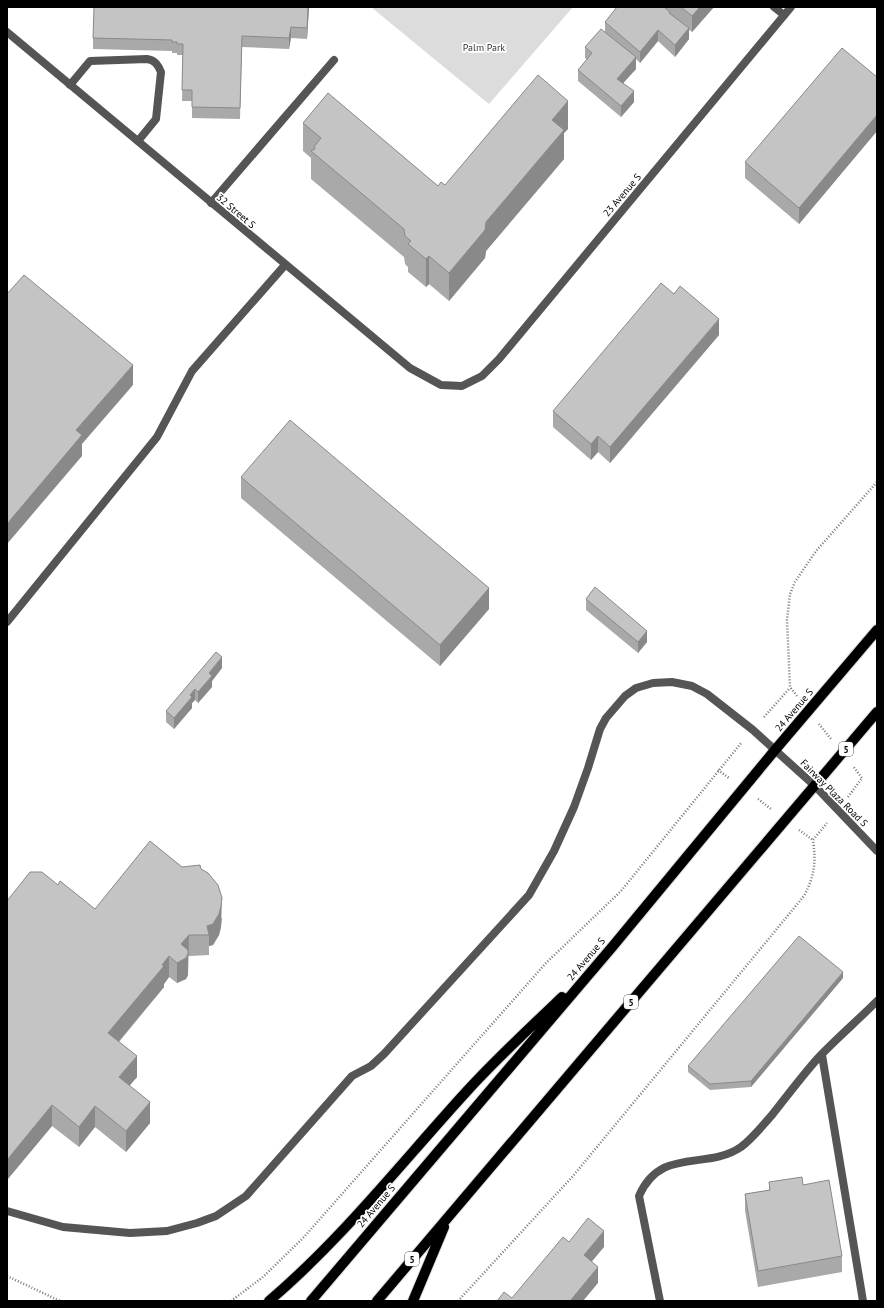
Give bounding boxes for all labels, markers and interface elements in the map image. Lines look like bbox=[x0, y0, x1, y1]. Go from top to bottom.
park label: Palm Park bbox=[463, 41, 505, 54]
street label: 23 Avenue S bbox=[600, 171, 644, 219]
street label: 32 Street S bbox=[214, 191, 258, 231]
street label: 24 Avenue S bbox=[772, 686, 816, 734]
road number: 5 bbox=[839, 742, 853, 756]
street label: Fairway Plaza Road S bbox=[798, 757, 870, 829]
street label: 24 Avenue S bbox=[564, 935, 608, 983]
road number: 5 bbox=[624, 995, 638, 1009]
street label: 24 Avenue S bbox=[354, 1182, 398, 1230]
road number: 5 bbox=[405, 1252, 419, 1266]

